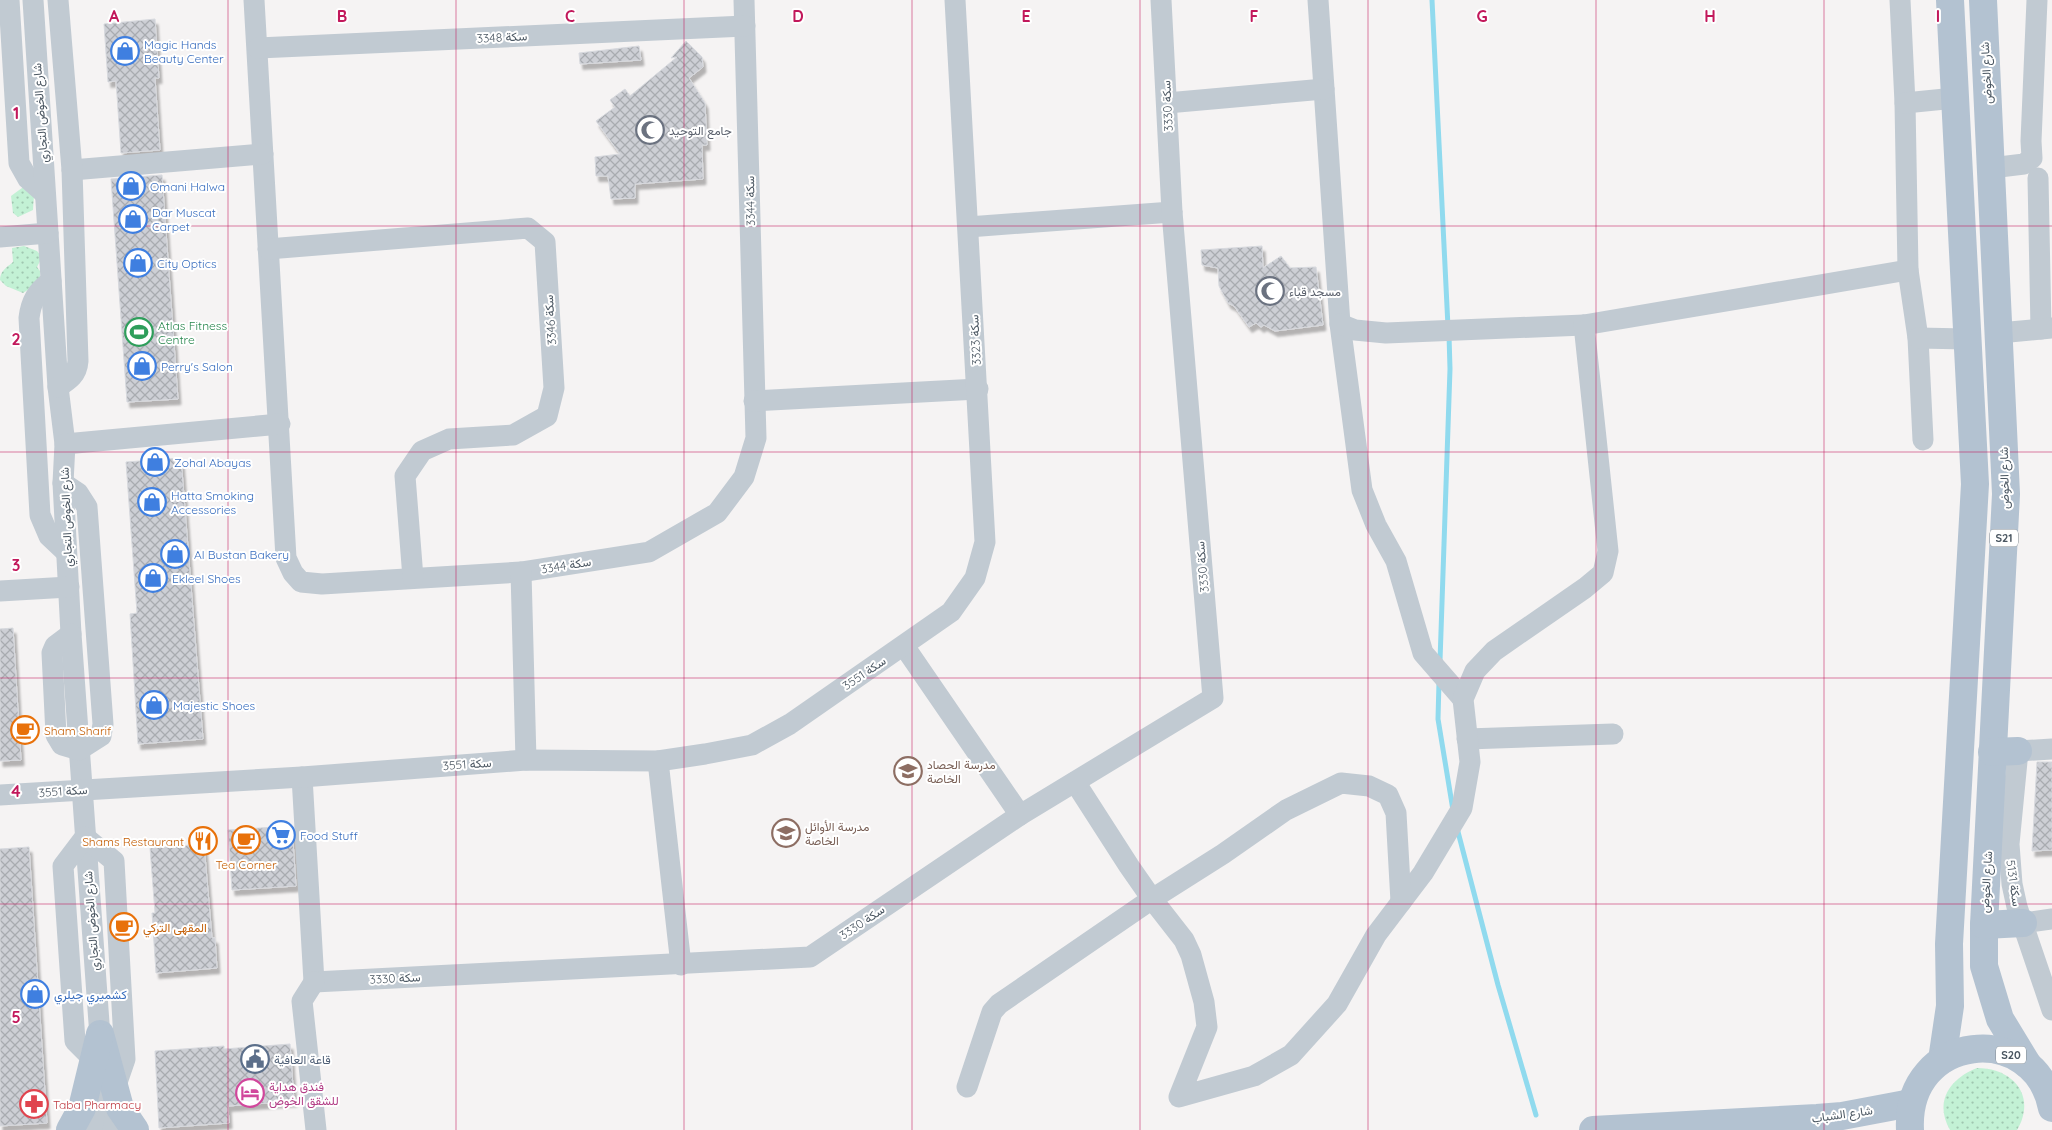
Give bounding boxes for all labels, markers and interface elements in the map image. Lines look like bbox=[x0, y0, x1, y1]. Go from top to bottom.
text: A bbox=[109, 6, 120, 26]
text: B bbox=[337, 6, 347, 26]
text: C bbox=[565, 6, 575, 26]
text: D bbox=[792, 6, 804, 26]
text: E bbox=[1021, 6, 1031, 26]
text: F bbox=[1250, 6, 1259, 26]
text: G bbox=[1476, 6, 1488, 26]
text: H bbox=[1704, 6, 1716, 26]
text: I bbox=[1936, 6, 1940, 26]
street label: سكة 3348 bbox=[476, 28, 528, 46]
shop icon: Magic Hands Beauty Center bbox=[110, 36, 140, 66]
place label: Magic Hands Beauty Center bbox=[144, 37, 224, 66]
street label: شارع الخوض bbox=[1977, 41, 1997, 104]
street label: شارع الخوض التجاري bbox=[29, 62, 54, 163]
street label: سكة 3330 bbox=[1158, 80, 1176, 132]
text: 1 bbox=[13, 103, 19, 123]
mosque icon: جامع التوحيد bbox=[635, 115, 665, 145]
place label: جامع التوحيد bbox=[669, 123, 732, 140]
shop icon: Omani Halwa bbox=[116, 171, 146, 201]
street label: سكة 3344 bbox=[742, 176, 758, 226]
place label: Omani Halwa bbox=[150, 179, 225, 194]
shop icon: Dar Muscat Carpet bbox=[118, 204, 148, 234]
place label: Dar Muscat Carpet bbox=[152, 205, 216, 234]
shop icon: City Optics bbox=[123, 248, 153, 278]
place label: City Optics bbox=[157, 256, 217, 271]
mosque icon: مسجد قباء bbox=[1255, 276, 1285, 306]
place label: مسجد قباء bbox=[1289, 284, 1341, 299]
street label: سكة 3346 bbox=[541, 294, 559, 346]
street label: سكة 3323 bbox=[966, 314, 984, 366]
sports icon: Atlas Fitness Centre bbox=[124, 317, 154, 347]
place label: Atlas Fitness Centre bbox=[158, 318, 227, 347]
text: 2 bbox=[11, 329, 21, 349]
shop icon: Perry's Salon bbox=[127, 351, 157, 381]
place label: Perry's Salon bbox=[161, 359, 233, 374]
shop icon: Zohal Abayas bbox=[140, 447, 170, 477]
street label: شارع الخوض bbox=[1996, 447, 2014, 509]
place label: Zohal Abayas bbox=[174, 455, 251, 470]
street label: شارع الخوض التجاري bbox=[57, 467, 78, 567]
shop icon: Hatta Smoking Accessories bbox=[137, 487, 167, 517]
place label: Hatta Smoking Accessories bbox=[171, 488, 254, 517]
road number: S21 bbox=[1990, 530, 2018, 546]
shop icon: Al Bustan Bakery bbox=[160, 539, 190, 569]
street label: سكة 3330 bbox=[1192, 541, 1212, 593]
place label: Al Bustan Bakery bbox=[194, 547, 289, 562]
street label: سكة 3344 bbox=[540, 554, 592, 576]
text: 3 bbox=[12, 555, 20, 575]
shop icon: Ekleel Shoes bbox=[138, 563, 168, 593]
place label: Ekleel Shoes bbox=[172, 571, 241, 586]
street label: سكة 3551 bbox=[840, 653, 888, 693]
shop icon: Majestic Shoes bbox=[139, 690, 169, 720]
place label: Majestic Shoes bbox=[173, 698, 256, 713]
cafe icon: Sham Sharif bbox=[10, 715, 40, 745]
place label: Sham Sharif bbox=[44, 723, 112, 738]
street label: سكة 3551 bbox=[442, 755, 492, 773]
school or university icon: مدرسة الحصاد الخاصة bbox=[893, 756, 923, 786]
place label: مدرسة الحصاد الخاصة bbox=[927, 757, 996, 786]
text: 4 bbox=[11, 781, 21, 801]
street label: سكة 3551 bbox=[38, 782, 88, 800]
school or university icon: مدرسة الأوائل الخاصة bbox=[771, 818, 801, 848]
place label: مدرسة الأوائل الخاصة bbox=[805, 819, 869, 848]
supermarket icon: Food Stuff bbox=[266, 820, 296, 850]
cafe icon: Tea Corner bbox=[231, 825, 261, 855]
restaurant icon: Shams Restaurant bbox=[188, 826, 218, 856]
place label: Food Stuff bbox=[300, 828, 358, 843]
place label: Shams Restaurant bbox=[82, 834, 184, 849]
street label: شارع الخوض bbox=[1977, 851, 1997, 914]
place label: Tea Corner bbox=[215, 857, 277, 872]
street label: سكة 5131 bbox=[2003, 859, 2025, 907]
street label: شارع الخوض التجاري bbox=[80, 870, 105, 971]
street label: سكة 3330 bbox=[837, 901, 887, 943]
cafe icon: المقهى التركي bbox=[109, 912, 139, 942]
place label: المقهى التركي bbox=[143, 920, 207, 938]
street label: سكة 3330 bbox=[369, 969, 421, 987]
shop icon: كشميري جيلري bbox=[20, 979, 50, 1009]
place label: كشميري جيلري bbox=[54, 987, 127, 1005]
text: 5 bbox=[11, 1007, 21, 1027]
public building icon: قاعة العافية bbox=[240, 1044, 270, 1074]
road number: S20 bbox=[1996, 1046, 2026, 1064]
place label: قاعة العافية bbox=[274, 1052, 331, 1067]
hotel icon: فندق هداية للشقق الخوض bbox=[235, 1078, 265, 1108]
place label: فندق هداية للشقق الخوض bbox=[269, 1079, 339, 1109]
pharmacy icon: Taba Pharmacy bbox=[19, 1089, 49, 1119]
place label: Taba Pharmacy bbox=[53, 1097, 141, 1112]
street label: شارع الشباب bbox=[1810, 1102, 1874, 1128]

